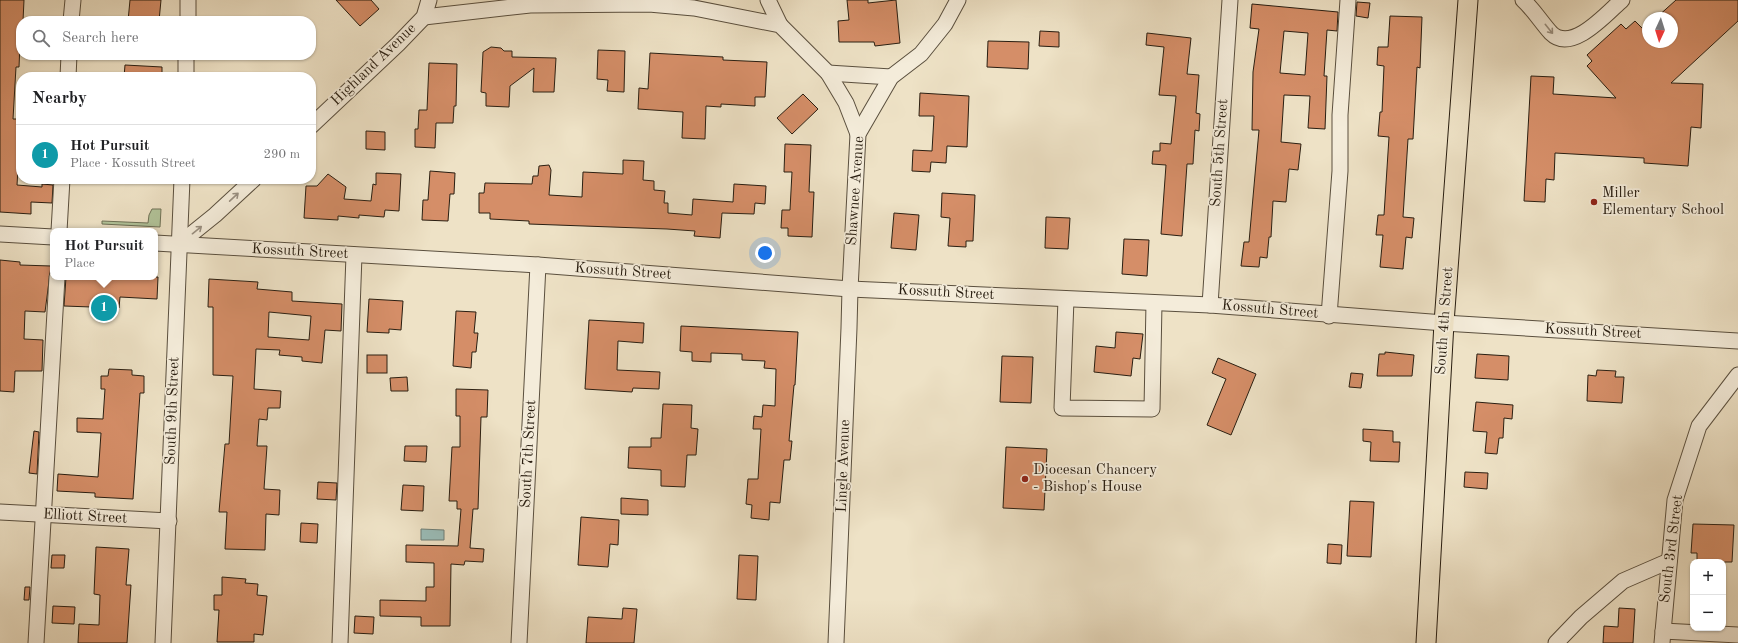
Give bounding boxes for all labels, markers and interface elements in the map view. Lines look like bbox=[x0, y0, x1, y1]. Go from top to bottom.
north arrow bbox=[1642, 12, 1678, 48]
search box bbox=[16, 16, 316, 60]
street label: Highland Avenue bbox=[329, 21, 419, 109]
one-way arrow bbox=[1544, 24, 1553, 34]
icon: search bbox=[30, 27, 52, 49]
text: Search here bbox=[62, 31, 139, 46]
text: Nearby bbox=[32, 90, 87, 107]
street label: South 5th Street bbox=[1209, 98, 1231, 208]
street label: Shawnee Avenue bbox=[845, 136, 867, 246]
text: Hot Pursuit bbox=[70, 139, 149, 154]
text: 1 bbox=[41, 148, 49, 161]
text: 290 m bbox=[263, 148, 300, 161]
text: Place · Kossuth Street bbox=[70, 157, 196, 170]
place label: Miller Elementary School bbox=[1602, 186, 1724, 218]
one-way arrow bbox=[229, 192, 239, 202]
marker: Miller Elementary School bbox=[1589, 197, 1599, 207]
one-way arrow bbox=[192, 226, 202, 235]
popup bbox=[50, 228, 158, 280]
text: Hot Pursuit bbox=[64, 239, 144, 254]
street label: Kossuth Street bbox=[251, 242, 349, 262]
your location bbox=[755, 243, 775, 263]
text: Place bbox=[64, 257, 95, 270]
street label: Kossuth Street bbox=[574, 261, 672, 283]
street label: South 4th Street bbox=[1434, 266, 1456, 376]
street label: Kossuth Street bbox=[897, 283, 995, 303]
pin: 1 bbox=[91, 293, 117, 323]
street label: Kossuth Street bbox=[1221, 298, 1319, 322]
street label: Kossuth Street bbox=[1544, 322, 1642, 342]
street label: South 9th Street bbox=[164, 357, 182, 465]
street label: South 7th Street bbox=[519, 399, 539, 509]
street label: Lingle Avenue bbox=[835, 419, 853, 513]
place label: Diocesan Chancery - Bishop's House bbox=[1033, 463, 1157, 495]
marker: Diocesan Chancery - Bishop's House bbox=[1020, 474, 1030, 484]
street label: South 3rd Street bbox=[1658, 494, 1686, 604]
street label: Elliott Street bbox=[42, 507, 128, 527]
map controls bbox=[1690, 559, 1726, 631]
button: + bbox=[1690, 559, 1726, 595]
button: − bbox=[1690, 595, 1726, 631]

